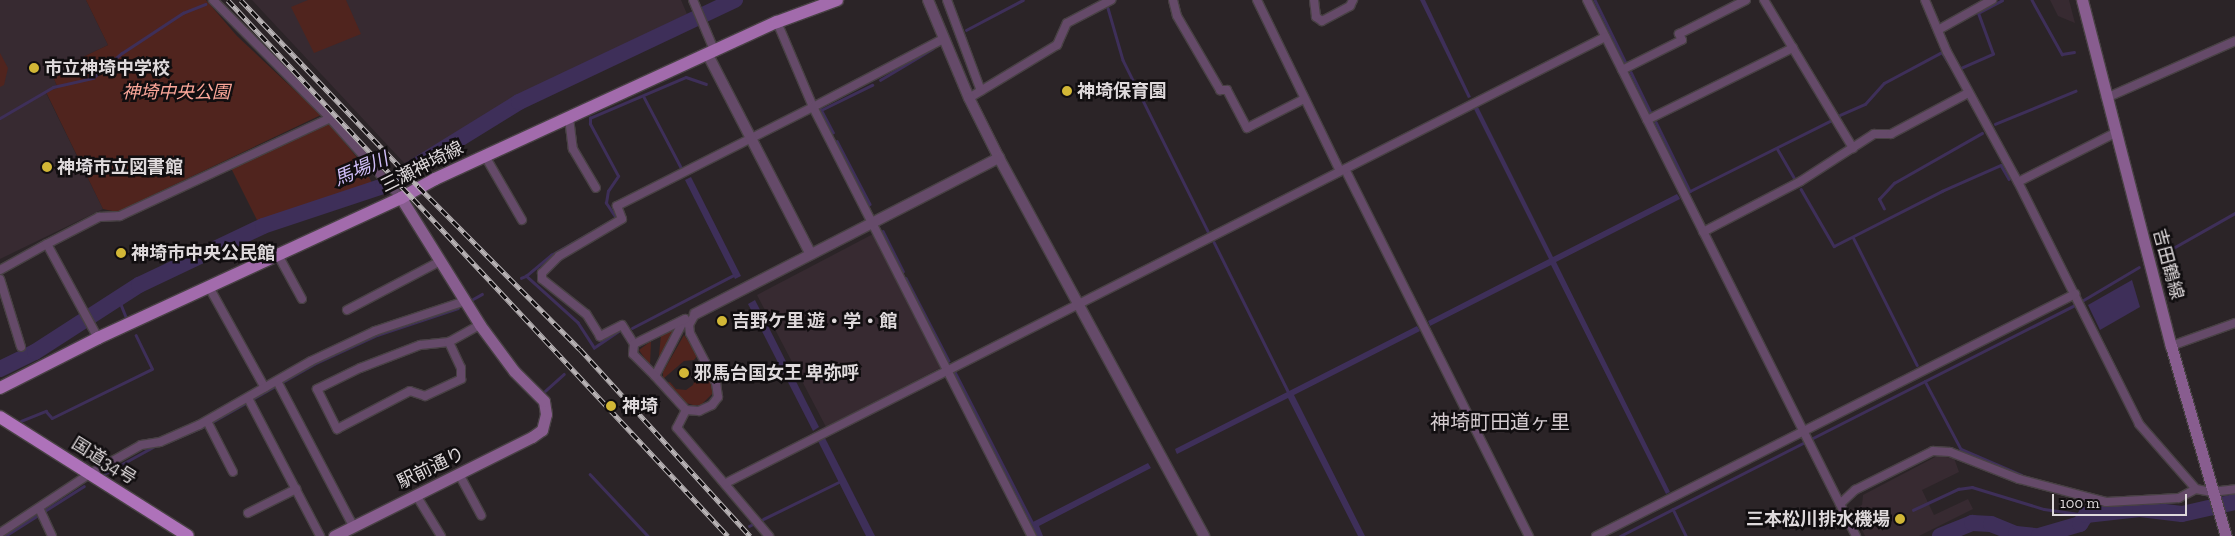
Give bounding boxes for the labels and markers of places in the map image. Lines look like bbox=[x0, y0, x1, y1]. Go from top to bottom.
place label: 市立神埼中学校 bbox=[44, 57, 170, 79]
marker: 市立神埼中学校 bbox=[28, 62, 40, 74]
place label: 神埼保育園 bbox=[1077, 80, 1167, 102]
marker: 神埼保育園 bbox=[1061, 85, 1073, 97]
place label: 神埼市立図書館 bbox=[57, 156, 183, 178]
marker: 神埼市立図書館 bbox=[41, 161, 53, 173]
place label: 神埼市中央公民館 bbox=[131, 242, 275, 264]
marker: 神埼市中央公民館 bbox=[115, 247, 127, 259]
place label: 吉野ケ里 遊・学・館 bbox=[732, 310, 897, 332]
marker: 吉野ケ里 遊・学・館 bbox=[716, 315, 728, 327]
place label: 邪馬台国女王 卑弥呼 bbox=[694, 362, 859, 384]
marker: 邪馬台国女王 卑弥呼 bbox=[678, 367, 690, 379]
place label: 神埼 bbox=[622, 395, 658, 417]
marker: 神埼 bbox=[604, 399, 618, 413]
place label: 三本松川排水機場 bbox=[1746, 508, 1890, 530]
marker: 三本松川排水機場 bbox=[1894, 513, 1906, 525]

